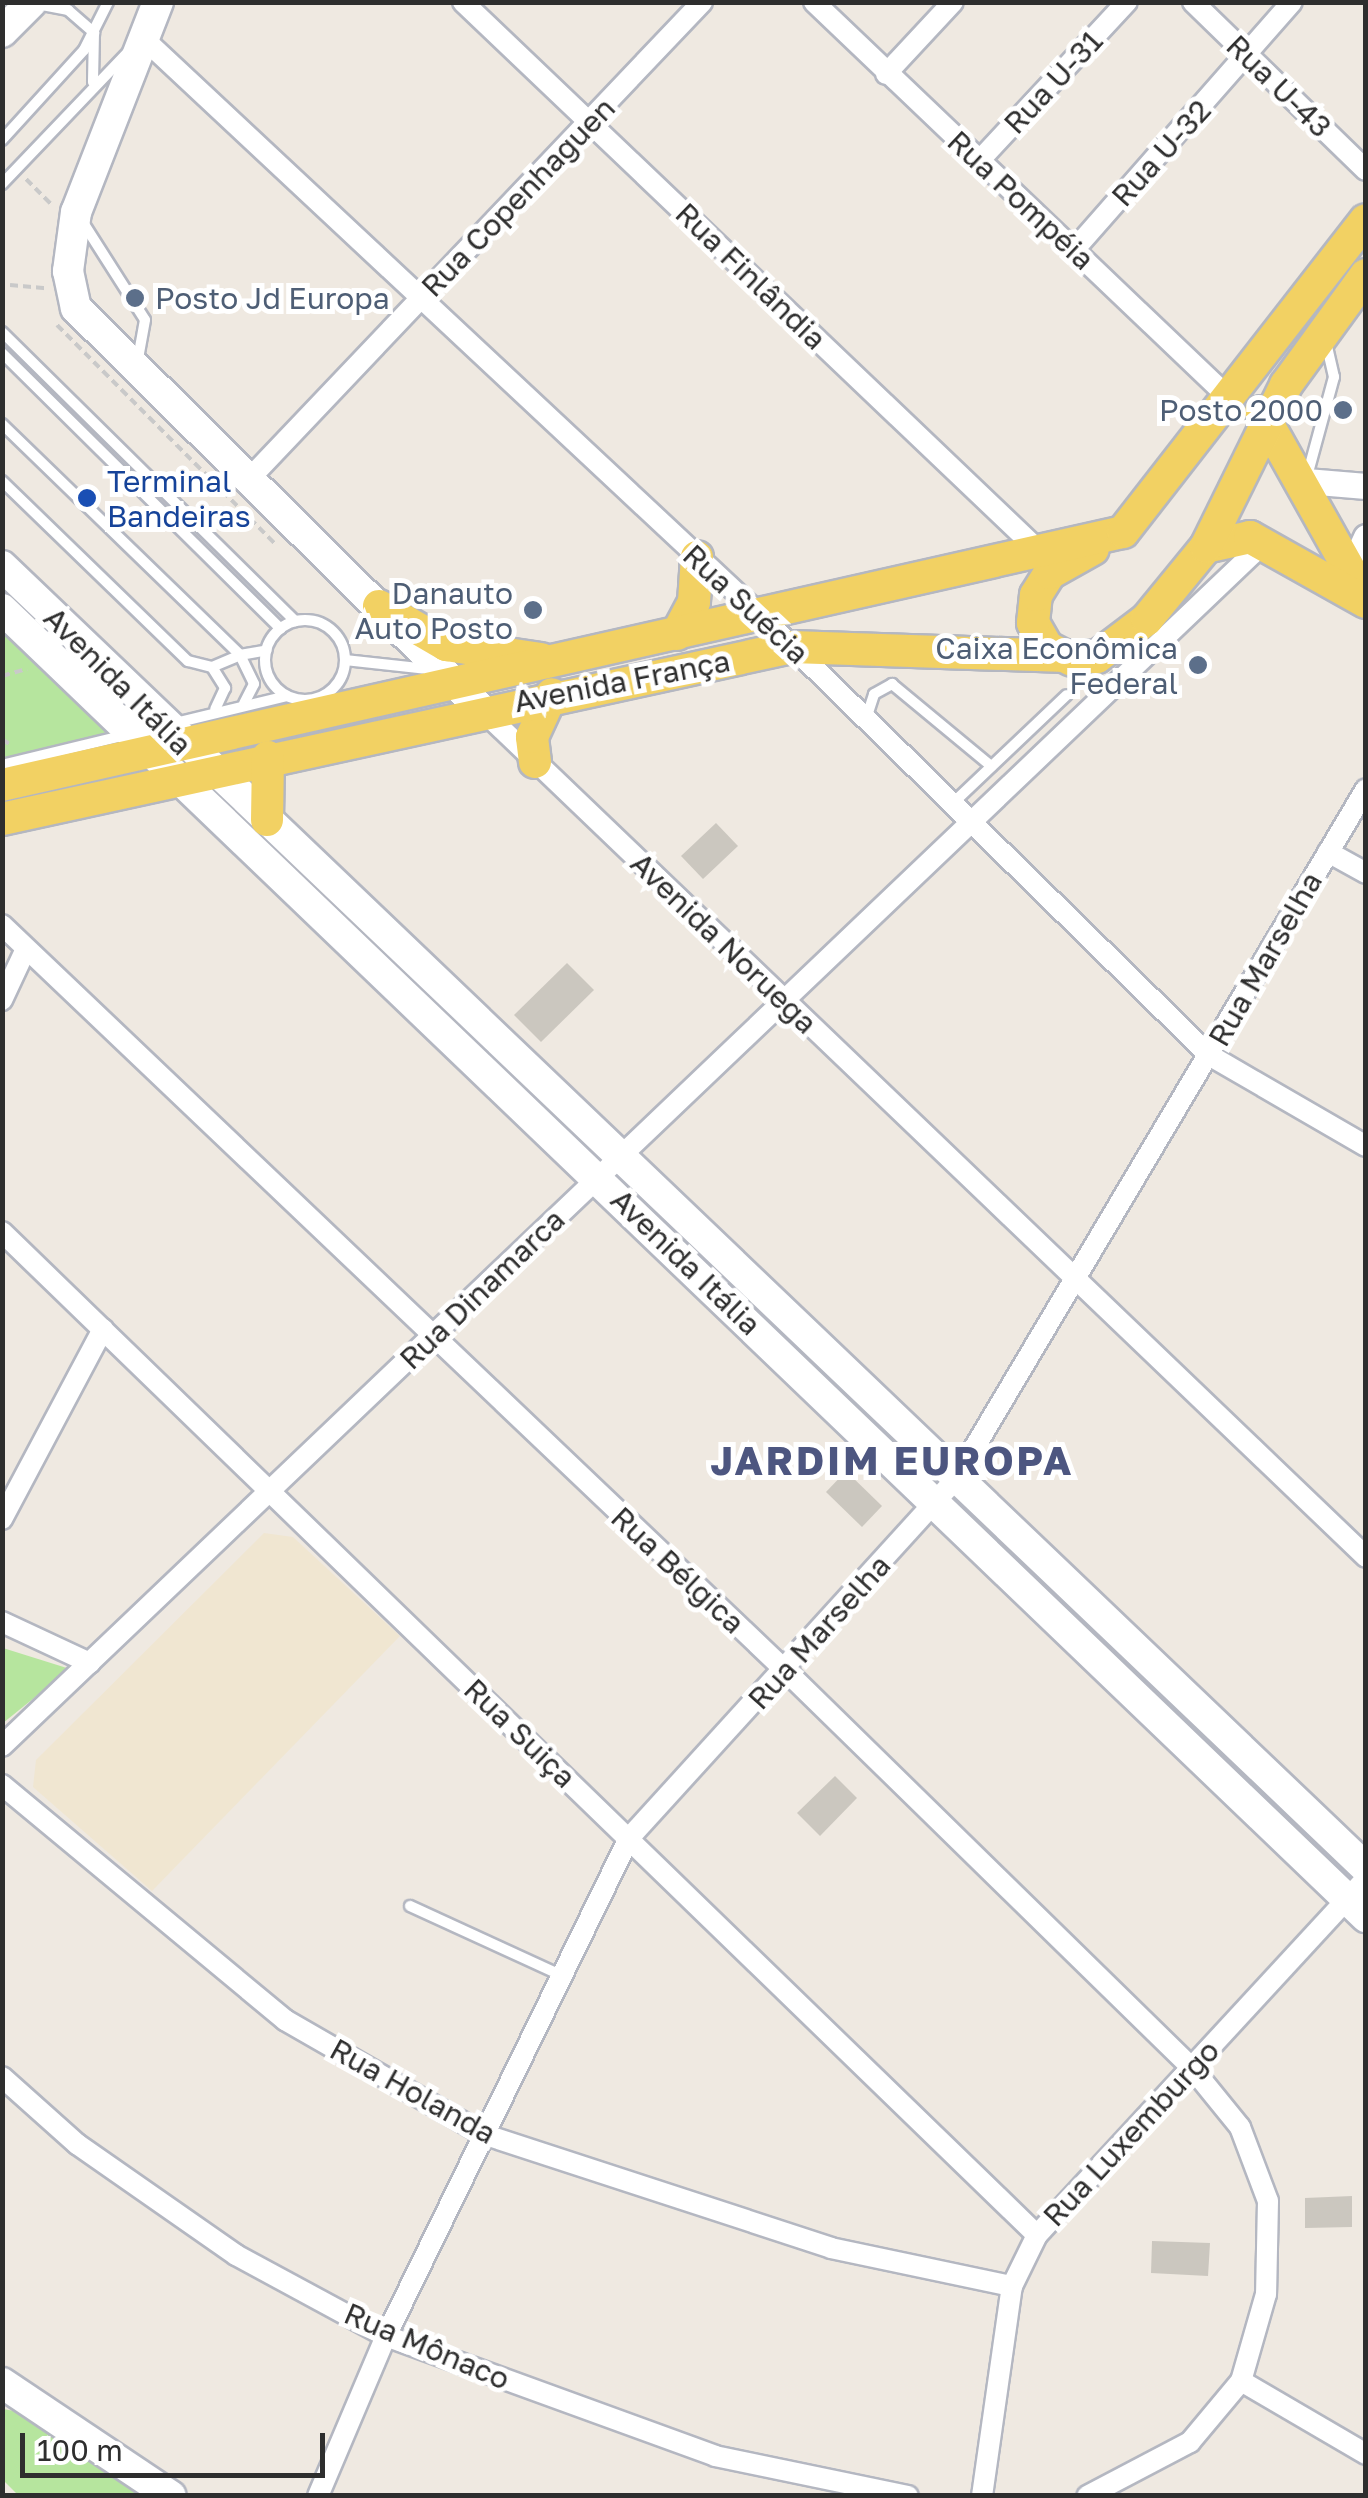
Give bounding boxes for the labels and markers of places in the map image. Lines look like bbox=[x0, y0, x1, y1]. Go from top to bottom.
place label: Posto Jd Europa bbox=[155, 280, 390, 316]
marker: Posto Jd Europa bbox=[124, 287, 146, 309]
place label: Posto 2000 bbox=[1159, 392, 1323, 428]
marker: Posto 2000 bbox=[1332, 399, 1354, 421]
place label: Terminal Bandeiras bbox=[107, 463, 251, 534]
marker: Terminal Bandeiras bbox=[76, 487, 98, 509]
place label: Danauto Auto Posto bbox=[355, 575, 513, 646]
marker: Danauto Auto Posto bbox=[522, 599, 544, 621]
place label: Caixa Econômica Federal bbox=[935, 630, 1178, 700]
marker: Caixa Econômica Federal bbox=[1187, 654, 1209, 676]

